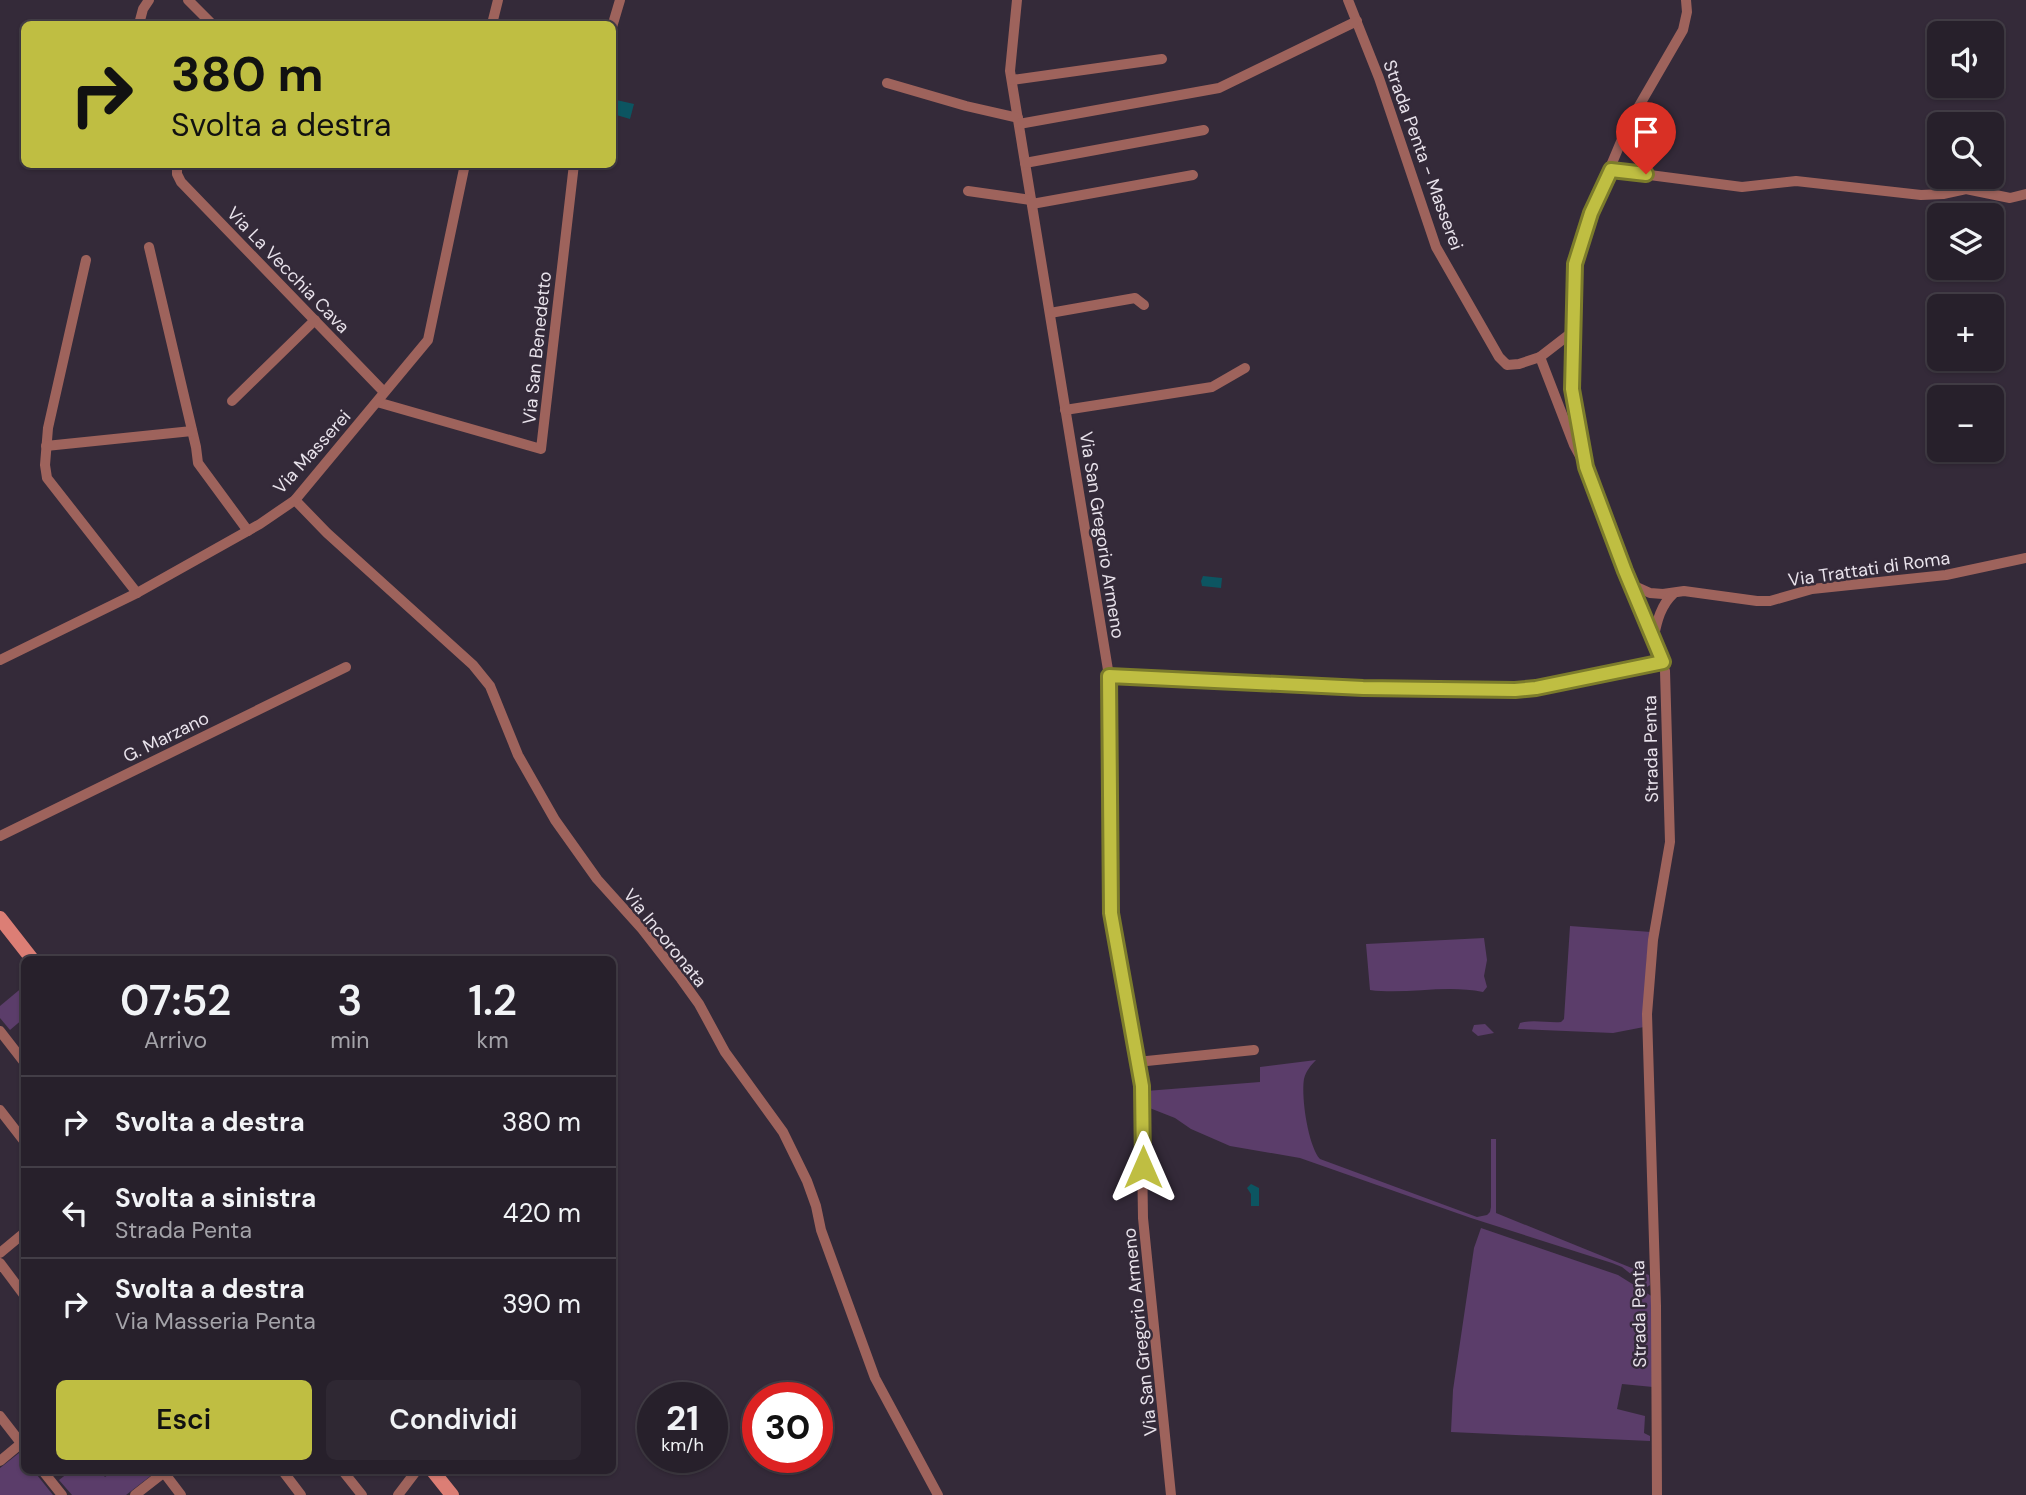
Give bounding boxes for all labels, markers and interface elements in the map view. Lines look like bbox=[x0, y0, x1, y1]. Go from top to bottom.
map controls bbox=[1927, 21, 2004, 462]
button: sound bbox=[1927, 21, 2004, 98]
text: 380 m bbox=[171, 42, 324, 106]
icon: right bbox=[56, 49, 147, 140]
street label: Strada Penta - Masserei bbox=[1377, 57, 1469, 253]
pin bbox=[1616, 102, 1676, 174]
text: Svolta a destra bbox=[171, 104, 392, 146]
button: search bbox=[1927, 112, 2004, 189]
icon: arrive bbox=[1627, 113, 1665, 151]
street label: Via La Vecchia Cava bbox=[221, 202, 355, 338]
button: layers bbox=[1927, 203, 2004, 280]
street label: Via San Benedetto bbox=[517, 270, 557, 426]
button: + bbox=[1927, 294, 2004, 371]
button: − bbox=[1927, 385, 2004, 462]
street label: Via Masserei bbox=[268, 405, 356, 499]
street label: Via San Gregorio Armeno bbox=[1074, 430, 1130, 640]
street label: Via Trattati di Roma bbox=[1787, 546, 1951, 592]
street label: Strada Penta bbox=[1638, 695, 1664, 803]
street label: G. Marzano bbox=[119, 706, 213, 768]
street label: Via Incoronata bbox=[618, 884, 712, 992]
text: 07:52 bbox=[120, 973, 231, 1028]
text: 3 bbox=[337, 973, 362, 1028]
text: 1.2 bbox=[468, 973, 517, 1028]
text: Arrivo bbox=[144, 1025, 207, 1055]
text: min bbox=[330, 1025, 369, 1055]
text: km bbox=[477, 1025, 509, 1055]
icon: right bbox=[56, 1103, 94, 1141]
text: Svolta a destra bbox=[115, 1105, 305, 1139]
text: 380 m bbox=[502, 1105, 581, 1139]
position arrow bbox=[1106, 1130, 1180, 1204]
text: Svolta a sinistra bbox=[115, 1181, 316, 1215]
icon: left bbox=[56, 1194, 94, 1232]
text: 420 m bbox=[503, 1196, 581, 1230]
text: Strada Penta bbox=[115, 1215, 252, 1245]
street label: Via San Gregorio Armeno bbox=[1117, 1227, 1163, 1437]
street label: Strada Penta bbox=[1626, 1260, 1652, 1368]
text: Svolta a destra bbox=[115, 1272, 305, 1306]
icon: right bbox=[56, 1285, 94, 1323]
text: 390 m bbox=[502, 1287, 581, 1321]
text: Via Masseria Penta bbox=[115, 1306, 316, 1336]
button: Esci bbox=[56, 1380, 312, 1460]
button: Condividi bbox=[326, 1380, 581, 1460]
speed limit sign: 30 bbox=[742, 1382, 833, 1473]
text: 21 bbox=[666, 1395, 699, 1441]
text: km/h bbox=[661, 1433, 704, 1457]

